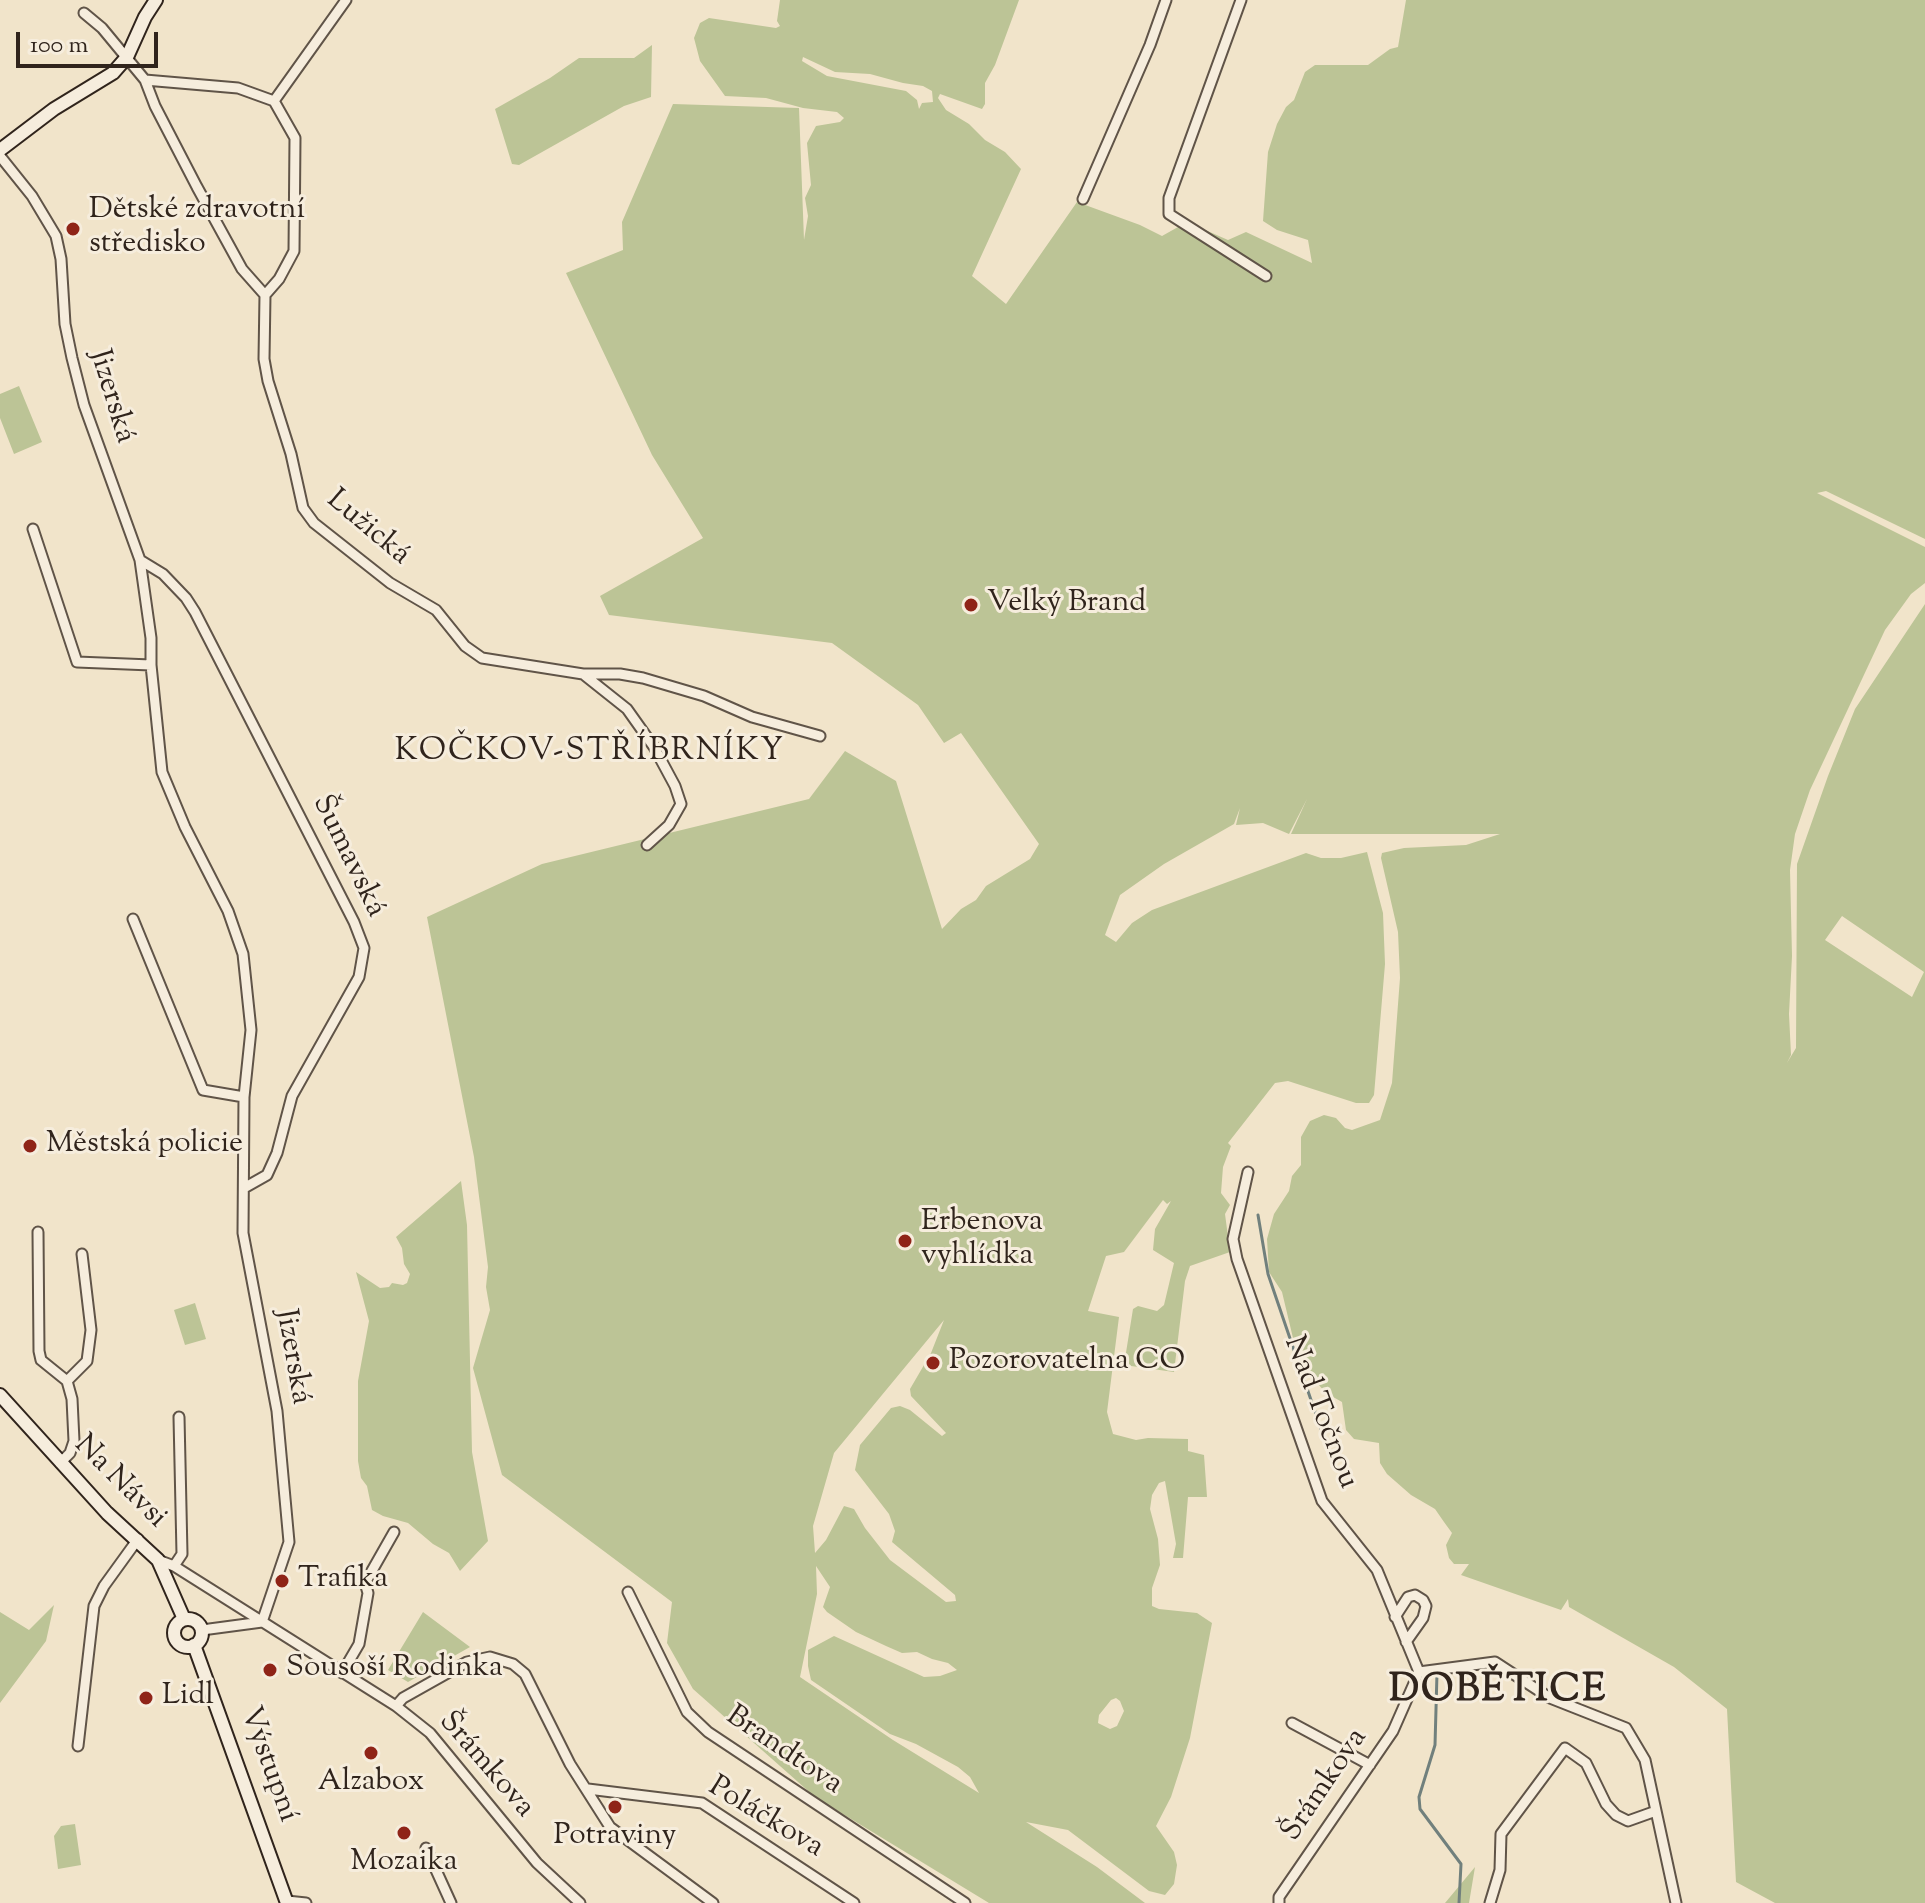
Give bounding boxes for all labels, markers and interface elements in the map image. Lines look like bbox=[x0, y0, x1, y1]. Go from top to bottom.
scale bar bbox=[20, 16, 162, 66]
text: 100 m bbox=[30, 29, 88, 63]
place label: Dětské zdravotní středisko bbox=[89, 194, 305, 264]
marker: Dětské zdravotní středisko bbox=[64, 220, 82, 238]
street label: Jizerská bbox=[79, 346, 141, 448]
street label: Lužická bbox=[318, 483, 416, 575]
place label: Velký Brand bbox=[987, 587, 1146, 623]
marker: Velký Brand bbox=[962, 596, 980, 614]
district label: KOČKOV-STŘÍBRNÍKY bbox=[395, 735, 785, 773]
street label: Šumavská bbox=[302, 790, 392, 924]
place label: Městská policie bbox=[46, 1128, 243, 1164]
marker: Městská policie bbox=[21, 1137, 39, 1155]
place label: Erbenova vyhlídka bbox=[921, 1206, 1043, 1276]
marker: Erbenova vyhlídka bbox=[896, 1232, 914, 1250]
street label: Jizerská bbox=[265, 1307, 317, 1407]
street label: Nad Točnou bbox=[1274, 1332, 1364, 1494]
place label: Pozorovatelna CO bbox=[949, 1345, 1185, 1381]
marker: Pozorovatelna CO bbox=[924, 1354, 942, 1372]
street label: Na Návsi bbox=[65, 1429, 173, 1537]
place label: Trafika bbox=[298, 1563, 388, 1599]
marker: Trafika bbox=[273, 1572, 291, 1590]
place label: Sousoší Rodinka bbox=[286, 1652, 503, 1688]
marker: Sousoší Rodinka bbox=[261, 1661, 279, 1679]
district label: DOBĚTICE bbox=[1389, 1671, 1607, 1717]
place label: Lidl bbox=[162, 1680, 214, 1716]
marker: Lidl bbox=[137, 1689, 155, 1707]
street label: Brandtova bbox=[718, 1700, 848, 1804]
street label: Výstupní bbox=[230, 1703, 304, 1827]
street label: Šrámkova bbox=[429, 1706, 541, 1826]
street label: Šrámkova bbox=[1275, 1723, 1377, 1849]
marker: Alzabox bbox=[362, 1744, 380, 1762]
place label: Alzabox bbox=[318, 1766, 424, 1802]
street label: Poláčkova bbox=[701, 1771, 829, 1867]
marker: Potraviny bbox=[606, 1798, 624, 1816]
place label: Potraviny bbox=[554, 1820, 676, 1856]
marker: Mozaika bbox=[395, 1824, 413, 1842]
place label: Mozaika bbox=[350, 1846, 458, 1882]

